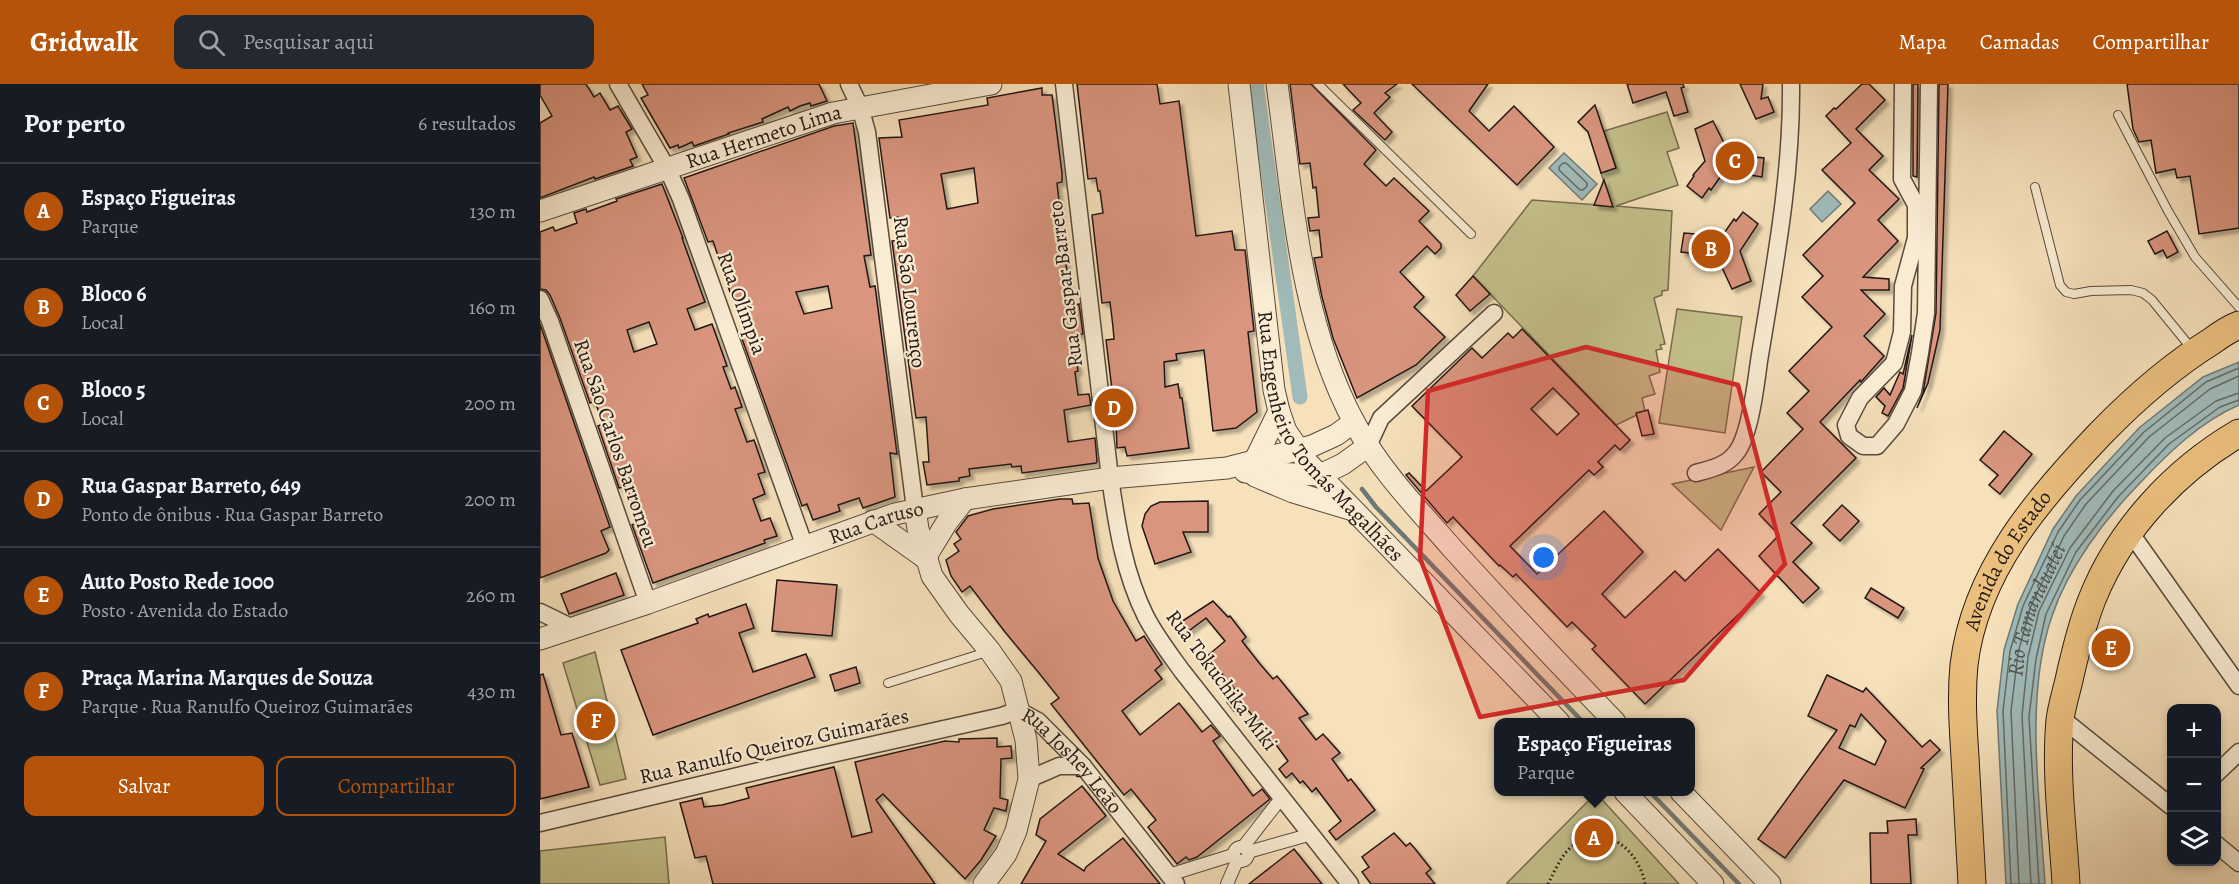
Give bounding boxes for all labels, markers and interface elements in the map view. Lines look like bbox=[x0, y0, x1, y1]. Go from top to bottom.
search box bbox=[174, 15, 594, 69]
text: Gridwalk bbox=[30, 23, 138, 61]
icon: search bbox=[195, 26, 228, 59]
text: Pesquisar aqui bbox=[243, 27, 374, 57]
text: Mapa bbox=[1898, 28, 1947, 56]
text: Camadas bbox=[1980, 28, 2059, 56]
text: Compartilhar bbox=[2092, 28, 2209, 56]
street label: Rua Hermeto Lima bbox=[682, 98, 844, 175]
text: Por perto bbox=[24, 106, 125, 141]
text: 6 resultados bbox=[418, 110, 516, 137]
pin: C bbox=[1716, 138, 1754, 184]
text: Espaço Figueiras bbox=[81, 183, 236, 213]
text: A bbox=[37, 198, 50, 225]
text: 130 m bbox=[470, 198, 516, 225]
street label: Rua Gaspar Barreto bbox=[1041, 199, 1089, 369]
text: Parque bbox=[81, 213, 139, 240]
street label: Rua São Lourenço bbox=[887, 214, 933, 370]
pin: B bbox=[1692, 226, 1730, 272]
street label: Rua Olímpia bbox=[710, 248, 774, 358]
text: Bloco 6 bbox=[81, 279, 147, 309]
text: B bbox=[37, 294, 50, 321]
text: 160 m bbox=[469, 294, 516, 321]
text: Local bbox=[81, 309, 124, 336]
street label: Rua Engenheiro Tomás Magalhães bbox=[1251, 309, 1410, 568]
street label: Rua São Carlos Barromeu bbox=[567, 335, 665, 552]
text: Bloco 5 bbox=[81, 375, 146, 405]
pin: D bbox=[1094, 386, 1134, 430]
text: C bbox=[37, 390, 50, 417]
text: 200 m bbox=[465, 390, 516, 417]
text: Local bbox=[81, 405, 124, 432]
text: Rua Gaspar Barreto, 649 bbox=[81, 471, 301, 501]
street label: Avenida do Estado bbox=[1957, 484, 2058, 635]
text: D bbox=[37, 486, 50, 513]
text: 200 m bbox=[465, 486, 516, 513]
street label: Rua Caruso bbox=[825, 494, 926, 551]
text: Ponto de ônibus · Rua Gaspar Barreto bbox=[81, 501, 383, 528]
water label: Rio Tamanduateí bbox=[2000, 538, 2073, 678]
your location bbox=[1529, 543, 1558, 572]
text: Auto Posto Rede 1000 bbox=[81, 567, 274, 597]
text: E bbox=[38, 582, 49, 609]
text: 260 m bbox=[466, 582, 516, 609]
text: Posto · Avenida do Estado bbox=[81, 597, 288, 624]
street label: Rua Tokuchika Miki bbox=[1160, 604, 1284, 756]
pin: E bbox=[2092, 626, 2130, 670]
text: Praça Marina Marques de Souza bbox=[81, 663, 373, 693]
text: F bbox=[38, 678, 49, 705]
text: 430 m bbox=[467, 678, 516, 705]
text: Parque · Rua Ranulfo Queiroz Guimarães bbox=[81, 693, 413, 720]
pin: F bbox=[576, 698, 616, 744]
street label: Rua Ranulfo Queiroz Guimarães bbox=[636, 701, 912, 791]
street label: Rua Joshey Leão bbox=[1017, 701, 1129, 819]
map controls bbox=[2167, 704, 2221, 866]
button: + bbox=[2167, 704, 2221, 758]
popup bbox=[1494, 718, 1695, 796]
text: Espaço Figueiras bbox=[1517, 729, 1672, 759]
button: Salvar bbox=[24, 756, 264, 816]
button: Compartilhar bbox=[276, 756, 516, 816]
button: − bbox=[2167, 758, 2221, 812]
text: Parque bbox=[1517, 759, 1575, 786]
button: layers bbox=[2167, 812, 2221, 866]
pin: A bbox=[1574, 816, 1614, 861]

